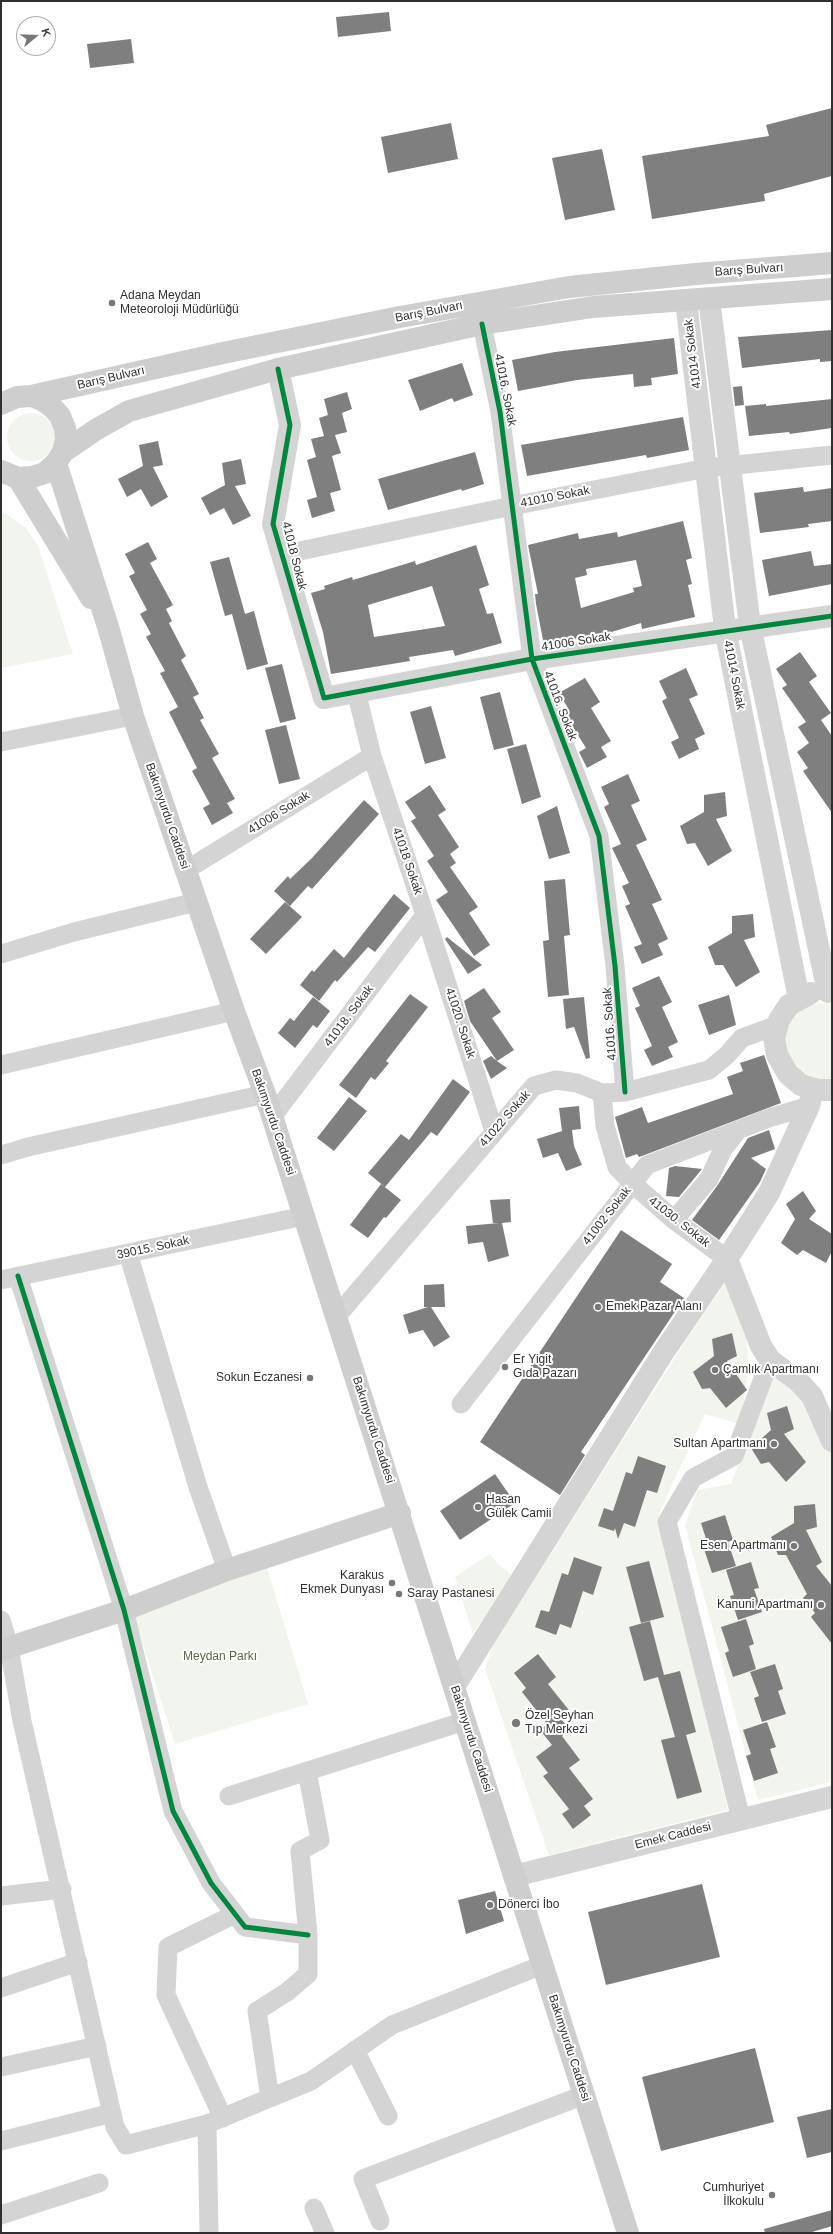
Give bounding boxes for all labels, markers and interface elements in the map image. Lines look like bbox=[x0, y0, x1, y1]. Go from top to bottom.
north arrow bbox=[16, 16, 56, 56]
text: K bbox=[39, 27, 53, 38]
street label: Barış Bulvarı bbox=[714, 260, 784, 280]
place label: Adana Meydan Meteoroloji Müdürlüğü bbox=[120, 289, 239, 317]
marker: Adana Meydan Meteoroloji Müdürlüğü bbox=[107, 298, 117, 308]
street label: Barış Bulvarı bbox=[394, 298, 464, 326]
street label: 41014 Sokak bbox=[682, 318, 704, 390]
street label: 41016. Sokak bbox=[491, 353, 519, 427]
street label: Barış Bulvarı bbox=[76, 363, 146, 393]
street label: 41010 Sokak bbox=[519, 483, 591, 511]
street label: 41018 Sokak bbox=[279, 520, 309, 592]
street label: 41006 Sokak bbox=[540, 629, 612, 655]
street label: 41014 Sokak bbox=[720, 639, 748, 711]
street label: 41016. Sokak bbox=[540, 669, 580, 743]
street label: Bakımyurdu Caddesi bbox=[142, 761, 192, 871]
street label: 41006 Sokak bbox=[245, 788, 313, 838]
street label: 41018 Sokak bbox=[389, 826, 425, 896]
street label: 41018. Sokak bbox=[321, 982, 377, 1050]
street label: 41020. Sokak bbox=[442, 986, 478, 1060]
street label: 41016. Sokak bbox=[600, 987, 620, 1061]
street label: Bakımyurdu Caddesi bbox=[248, 1067, 298, 1177]
street label: 41022 Sokak bbox=[477, 1088, 533, 1150]
street label: 41002 Sokak bbox=[580, 1184, 634, 1248]
street label: 41030. Sokak bbox=[646, 1194, 712, 1250]
street label: 39015. Sokak bbox=[116, 1233, 190, 1263]
place label: Emek Pazar Alanı bbox=[606, 1300, 702, 1314]
marker: Emek Pazar Alanı bbox=[593, 1302, 603, 1312]
place label: Er Yigit Gıda Pazarı bbox=[513, 1353, 577, 1381]
marker: Er Yigit Gıda Pazarı bbox=[500, 1362, 510, 1372]
place label: Çamlık Apartmanı bbox=[723, 1363, 819, 1377]
marker: Çamlık Apartmanı bbox=[710, 1365, 720, 1375]
place label: Sokun Eczanesi bbox=[216, 1371, 302, 1385]
marker: Sokun Eczanesi bbox=[305, 1373, 315, 1383]
street label: Bakımyurdu Caddesi bbox=[349, 1375, 397, 1485]
place label: Sultan Apartmanı bbox=[673, 1437, 766, 1451]
marker: Sultan Apartmanı bbox=[769, 1439, 779, 1449]
place label: Hasan Gülek Camii bbox=[486, 1493, 551, 1521]
marker: Hasan Gülek Camii bbox=[473, 1502, 483, 1512]
place label: Esen Apartmanı bbox=[700, 1539, 786, 1553]
marker: Esen Apartmanı bbox=[789, 1541, 799, 1551]
place label: Karakus Ekmek Dunyası bbox=[300, 1569, 384, 1597]
marker: Karakus Ekmek Dunyası bbox=[387, 1578, 397, 1588]
place label: Saray Pastanesi bbox=[407, 1587, 494, 1601]
marker: Saray Pastanesi bbox=[394, 1589, 404, 1599]
place label: Kanuni Apartmanı bbox=[717, 1598, 813, 1612]
marker: Kanuni Apartmanı bbox=[816, 1600, 826, 1610]
park label: Meydan Parkı bbox=[183, 1650, 257, 1664]
street label: Bakımyurdu Caddesi bbox=[447, 1684, 495, 1794]
place label: Özel Seyhan Tıp Merkezi bbox=[525, 1709, 594, 1737]
marker: Özel Seyhan Tıp Merkezi bbox=[510, 1717, 522, 1729]
street label: Emek Caddesi bbox=[633, 1820, 713, 1852]
place label: Dönerci İbo bbox=[498, 1898, 559, 1912]
marker: Dönerci İbo bbox=[485, 1900, 495, 1910]
street label: Bakımyurdu Caddesi bbox=[545, 1993, 593, 2103]
place label: Cumhuriyet İlkokulu bbox=[703, 2181, 764, 2209]
marker: Cumhuriyet İlkokulu bbox=[767, 2190, 777, 2200]

